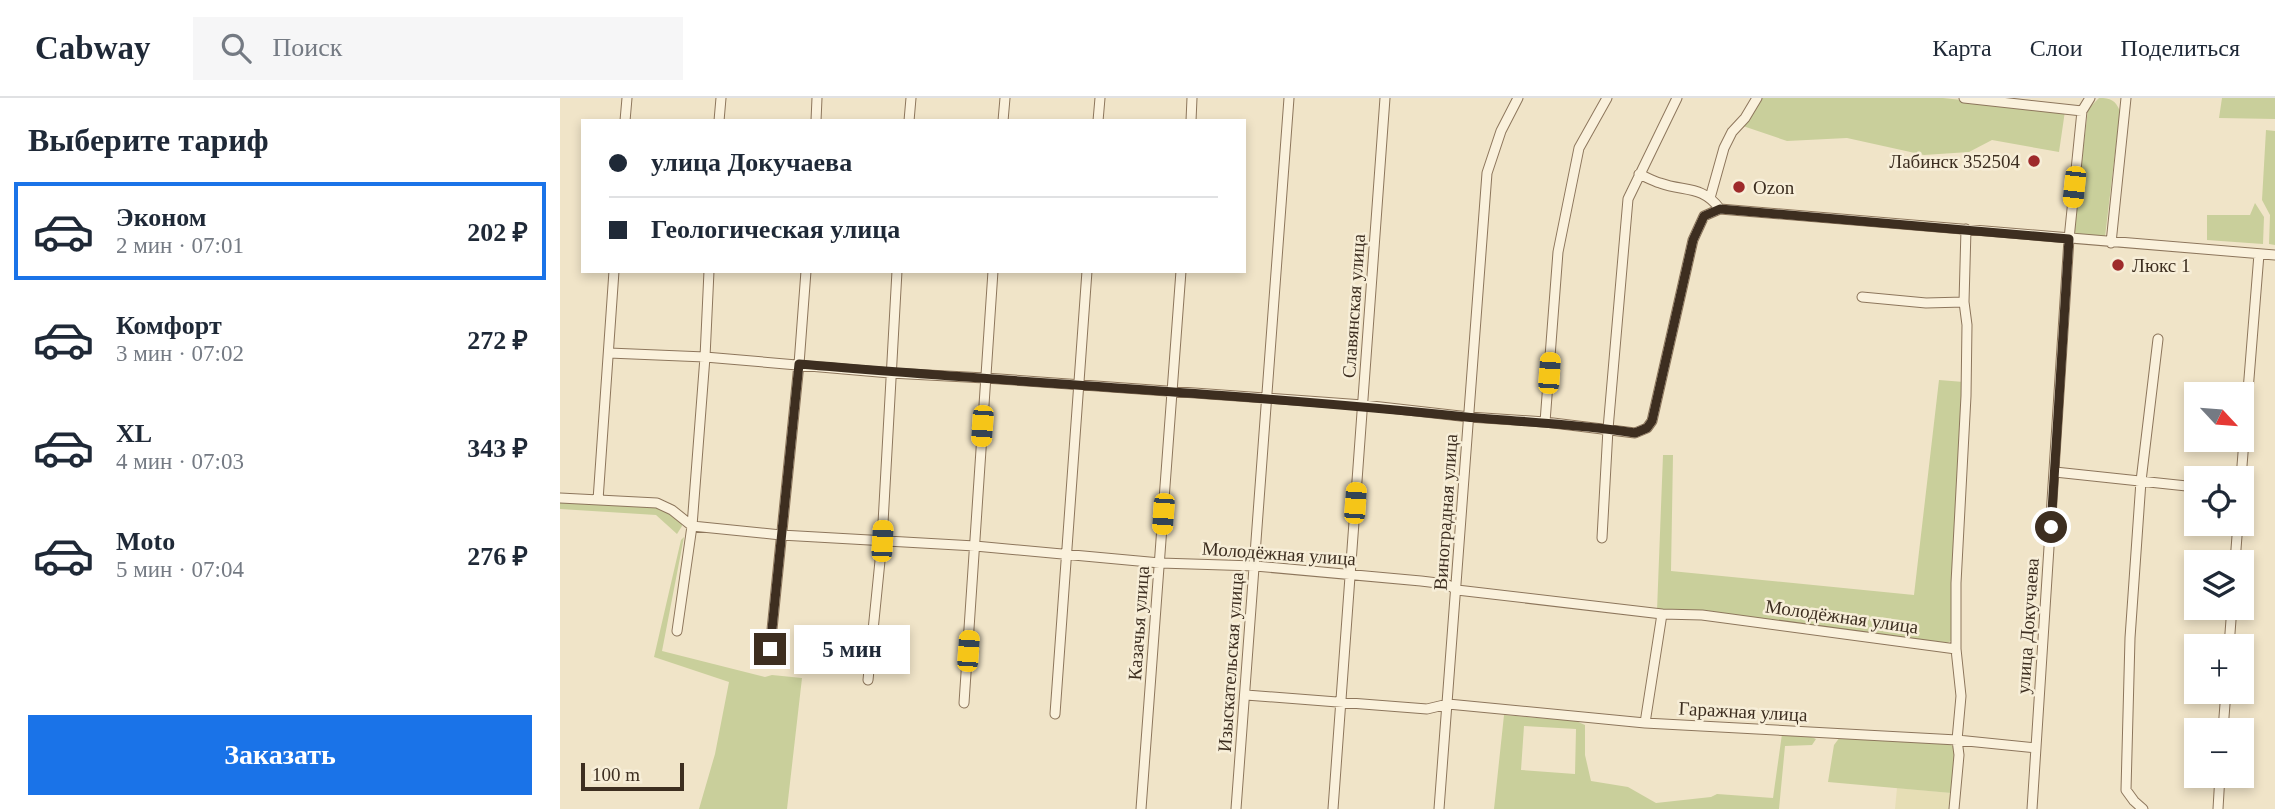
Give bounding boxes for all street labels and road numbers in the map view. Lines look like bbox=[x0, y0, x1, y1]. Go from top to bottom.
street label: Славянская улица bbox=[1338, 233, 1369, 379]
street label: Виноградная улица bbox=[1430, 432, 1461, 591]
street label: Молодёжная улица bbox=[1201, 538, 1357, 569]
street label: улица Докучаева bbox=[2012, 557, 2043, 695]
street label: Казачья улица bbox=[1124, 565, 1153, 681]
street label: Изыскательская улица bbox=[1214, 571, 1247, 753]
street label: Молодёжная улица bbox=[1764, 595, 1920, 638]
street label: Гаражная улица bbox=[1678, 698, 1809, 725]

